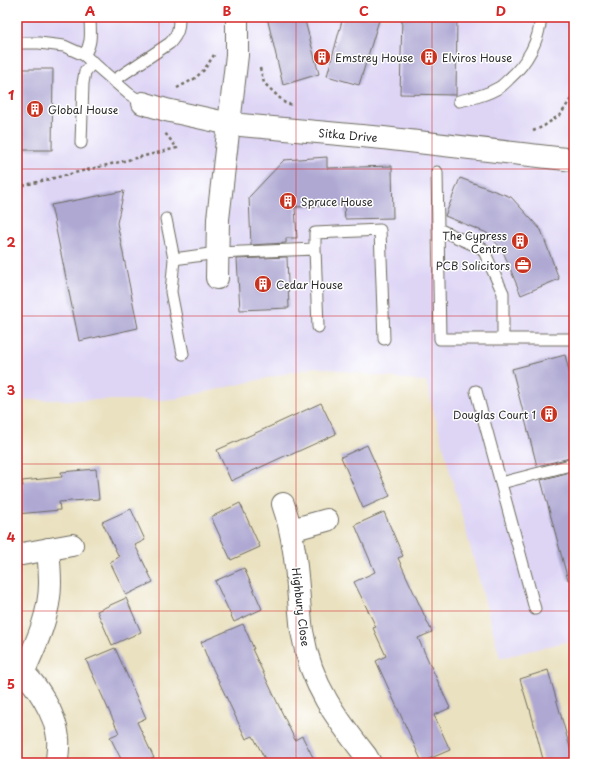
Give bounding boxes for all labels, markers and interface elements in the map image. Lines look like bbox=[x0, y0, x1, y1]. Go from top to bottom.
text: A bbox=[85, 1, 95, 20]
text: B bbox=[223, 1, 232, 20]
text: C bbox=[359, 1, 369, 20]
text: D bbox=[496, 1, 506, 20]
building icon: Emstrey House bbox=[312, 47, 332, 67]
building icon: Elviros House bbox=[419, 47, 439, 67]
place label: Emstrey House bbox=[335, 49, 414, 66]
place label: Elviros House bbox=[442, 49, 512, 66]
text: 1 bbox=[8, 85, 14, 104]
building icon: Global House bbox=[25, 99, 45, 119]
place label: Global House bbox=[48, 101, 119, 118]
street label: Sitka Drive bbox=[318, 124, 378, 146]
building icon: Spruce House bbox=[278, 191, 298, 211]
place label: Spruce House bbox=[301, 193, 373, 210]
place label: The Cypress Centre bbox=[442, 227, 507, 257]
building icon: The Cypress Centre bbox=[510, 231, 530, 251]
text: 2 bbox=[6, 232, 16, 251]
office icon: PCB Solicitors bbox=[513, 255, 533, 275]
place label: PCB Solicitors bbox=[436, 257, 510, 274]
building icon: Cedar House bbox=[253, 274, 273, 294]
place label: Cedar House bbox=[276, 276, 343, 293]
text: 3 bbox=[7, 380, 16, 399]
building icon: Douglas Court 1 bbox=[539, 404, 559, 424]
place label: Douglas Court 1 bbox=[453, 406, 536, 423]
text: 4 bbox=[7, 527, 16, 546]
street label: Highbury Close bbox=[288, 567, 314, 647]
text: 5 bbox=[7, 674, 15, 693]

